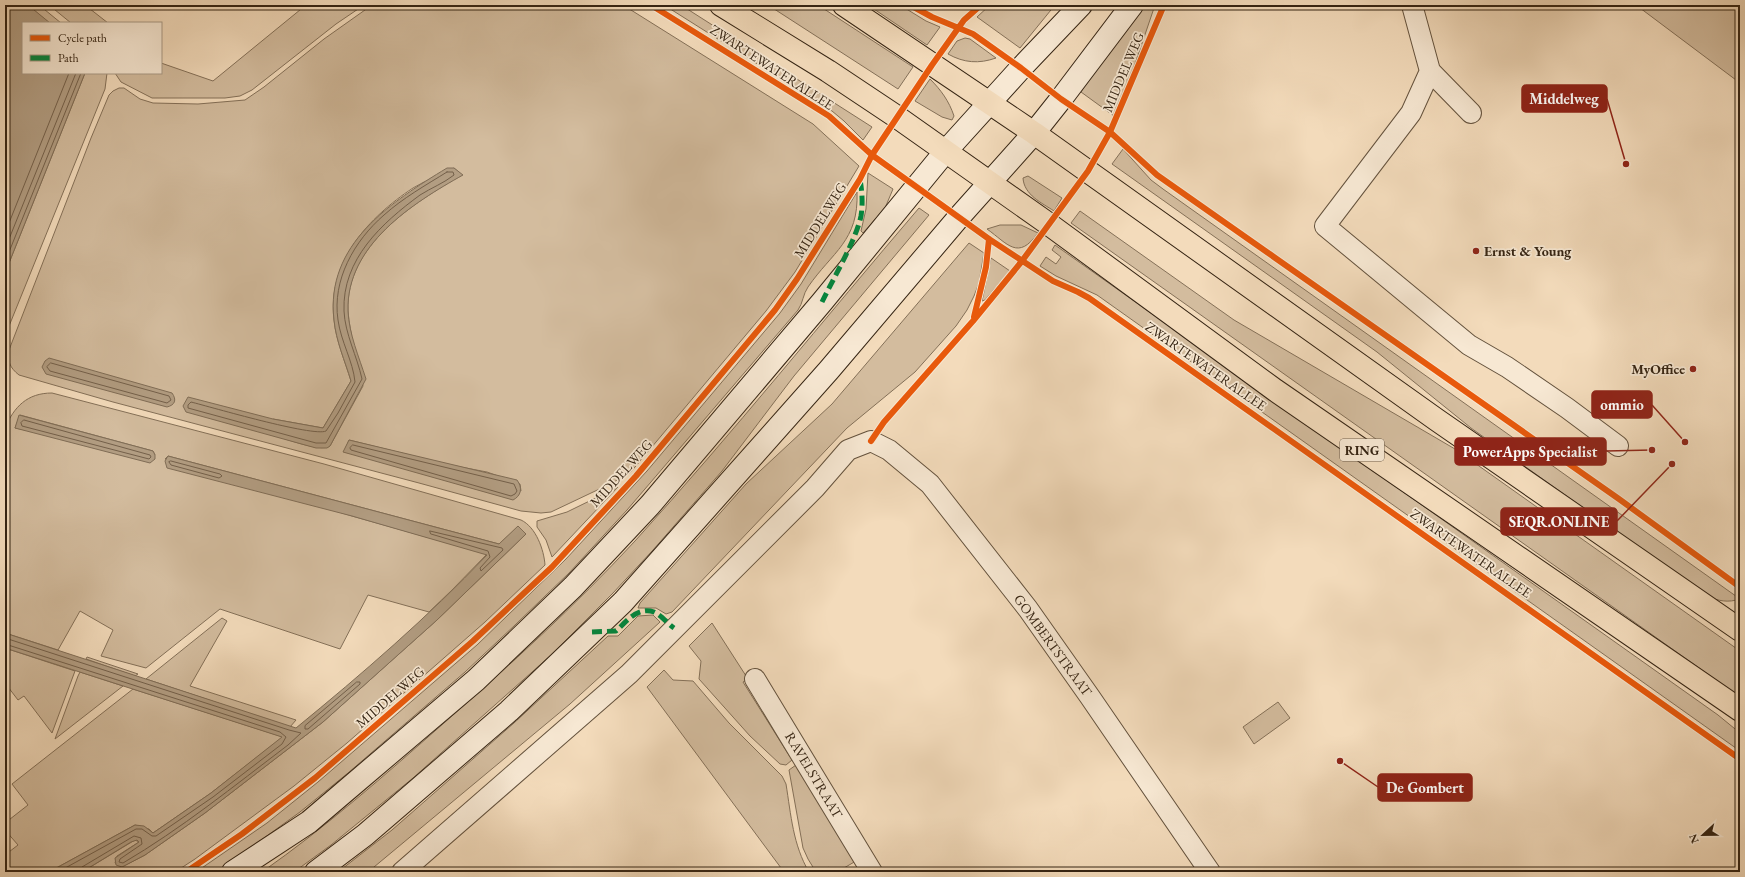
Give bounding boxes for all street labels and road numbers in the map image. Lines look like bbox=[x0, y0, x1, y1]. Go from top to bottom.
street label: ZWARTEWATERALLEE bbox=[707, 20, 837, 114]
street label: MIDDELWEG bbox=[1098, 29, 1148, 115]
street label: MIDDELWEG bbox=[790, 179, 850, 261]
street label: ZWARTEWATERALLEE bbox=[1142, 317, 1270, 415]
street label: MIDDELWEG bbox=[586, 435, 656, 511]
road number: RING bbox=[1340, 439, 1384, 461]
street label: ZWARTEWATERALLEE bbox=[1407, 504, 1535, 602]
street label: GOMBERTSTRAAT bbox=[1010, 591, 1096, 700]
street label: MIDDELWEG bbox=[352, 662, 428, 732]
street label: RAVELSTRAAT bbox=[781, 729, 847, 822]

